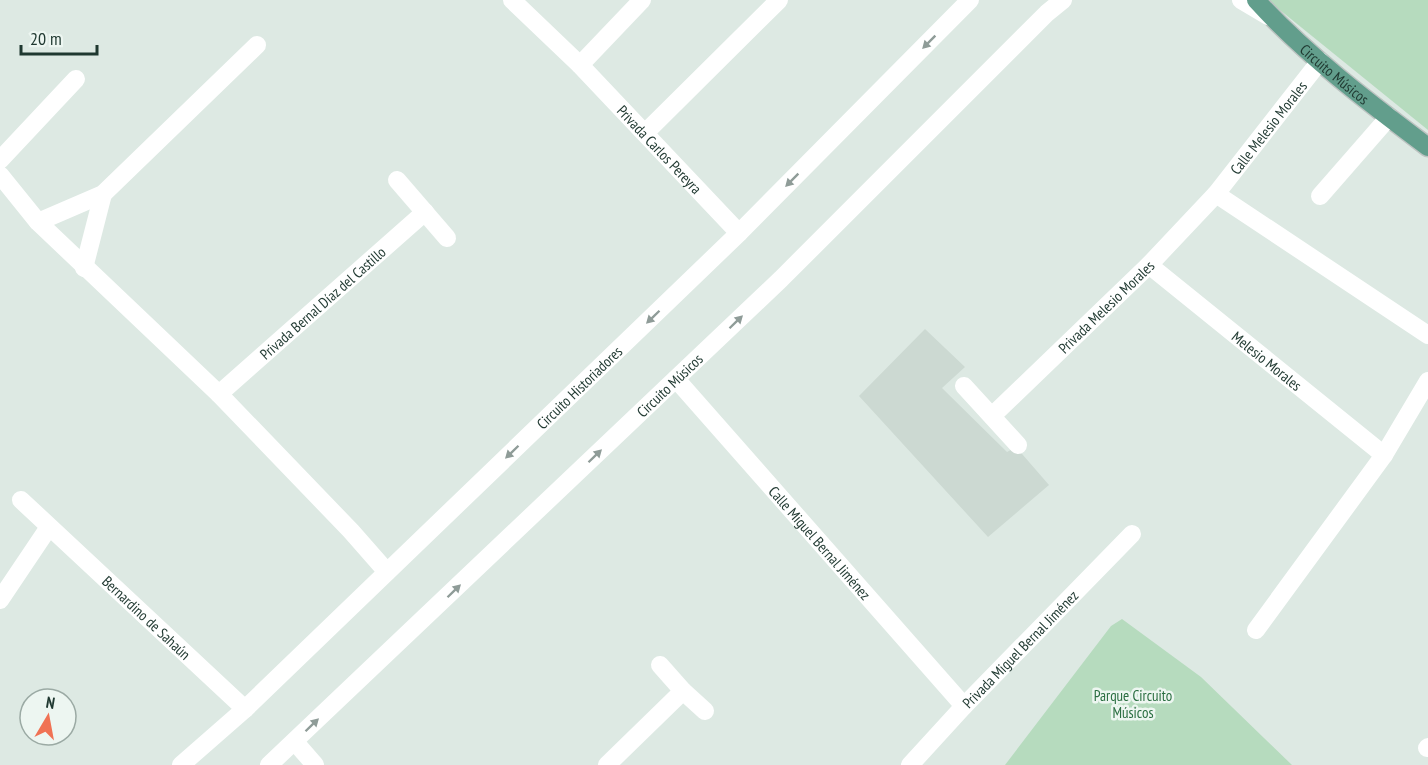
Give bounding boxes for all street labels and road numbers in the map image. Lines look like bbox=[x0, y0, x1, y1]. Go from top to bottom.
street label: Circuito Músicos bbox=[1296, 39, 1373, 108]
street label: Calle Melesio Morales bbox=[1226, 77, 1311, 178]
street label: Privada Carlos Pereyra bbox=[613, 101, 706, 197]
street label: Privada Bernal Díaz del Castillo bbox=[256, 242, 389, 363]
street label: Privada Melesio Morales bbox=[1054, 256, 1158, 357]
street label: Melesio Morales bbox=[1228, 327, 1306, 395]
street label: Circuito Historiadores bbox=[532, 341, 626, 433]
street label: Circuito Músicos bbox=[632, 349, 706, 421]
street label: Calle Miguel Bernal Jiménez bbox=[765, 482, 875, 603]
street label: Bernardino de Sahaún bbox=[99, 571, 195, 663]
street label: Privada Miguel Bernal Jiménez bbox=[958, 586, 1082, 712]

